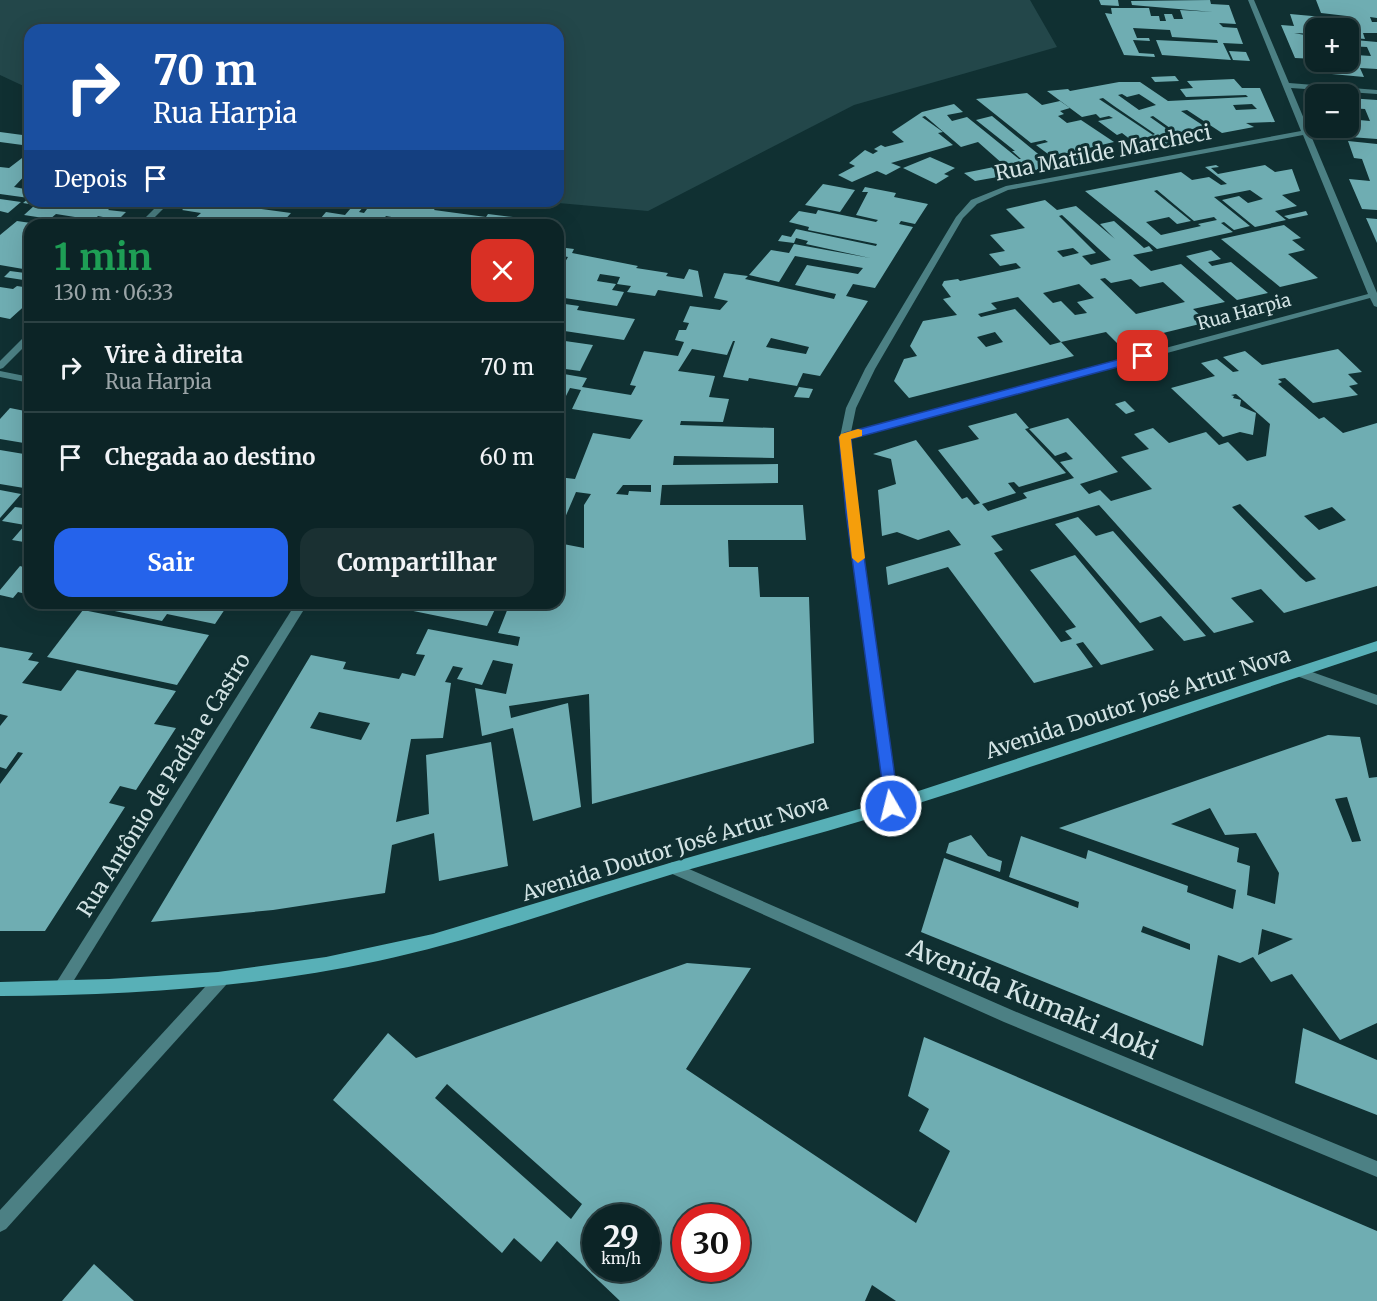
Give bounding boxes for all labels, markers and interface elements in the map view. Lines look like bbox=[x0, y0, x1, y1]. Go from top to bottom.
map controls bbox=[1305, 18, 1359, 138]
button: + bbox=[1305, 18, 1359, 72]
text: 70 m bbox=[153, 44, 257, 96]
icon: right bbox=[54, 48, 132, 126]
button: − bbox=[1305, 84, 1359, 138]
text: Rua Harpia bbox=[153, 96, 297, 130]
street label: Rua Matilde Marcheci bbox=[992, 118, 1214, 187]
icon: arrive bbox=[139, 162, 172, 195]
text: Depois bbox=[54, 165, 127, 193]
text: 1 min bbox=[54, 235, 152, 280]
button: close bbox=[471, 239, 534, 302]
text: 130 m · 06:33 bbox=[54, 280, 174, 305]
street label: Rua Harpia bbox=[1194, 288, 1294, 335]
pin bbox=[1117, 330, 1168, 381]
icon: arrive bbox=[1126, 339, 1159, 372]
text: Vire à direita bbox=[105, 341, 243, 369]
icon: right bbox=[54, 351, 87, 384]
text: 70 m bbox=[481, 353, 534, 381]
text: Rua Harpia bbox=[105, 369, 212, 394]
icon: arrive bbox=[54, 441, 87, 474]
text: Chegada ao destino bbox=[105, 443, 315, 471]
text: 60 m bbox=[480, 443, 534, 471]
button: Sair bbox=[54, 528, 288, 597]
button: Compartilhar bbox=[300, 528, 534, 597]
street label: Avenida Doutor José Artur Nova bbox=[981, 640, 1294, 765]
street label: Rua Antônio de Padúa e Castro bbox=[71, 648, 256, 922]
position arrow bbox=[859, 774, 923, 838]
street label: Avenida Doutor José Artur Nova bbox=[518, 788, 831, 907]
street label: Avenida Kumaki Aoki bbox=[902, 930, 1164, 1066]
speed limit sign: 30 bbox=[672, 1204, 750, 1282]
text: 29 bbox=[603, 1217, 639, 1255]
text: km/h bbox=[601, 1249, 641, 1268]

